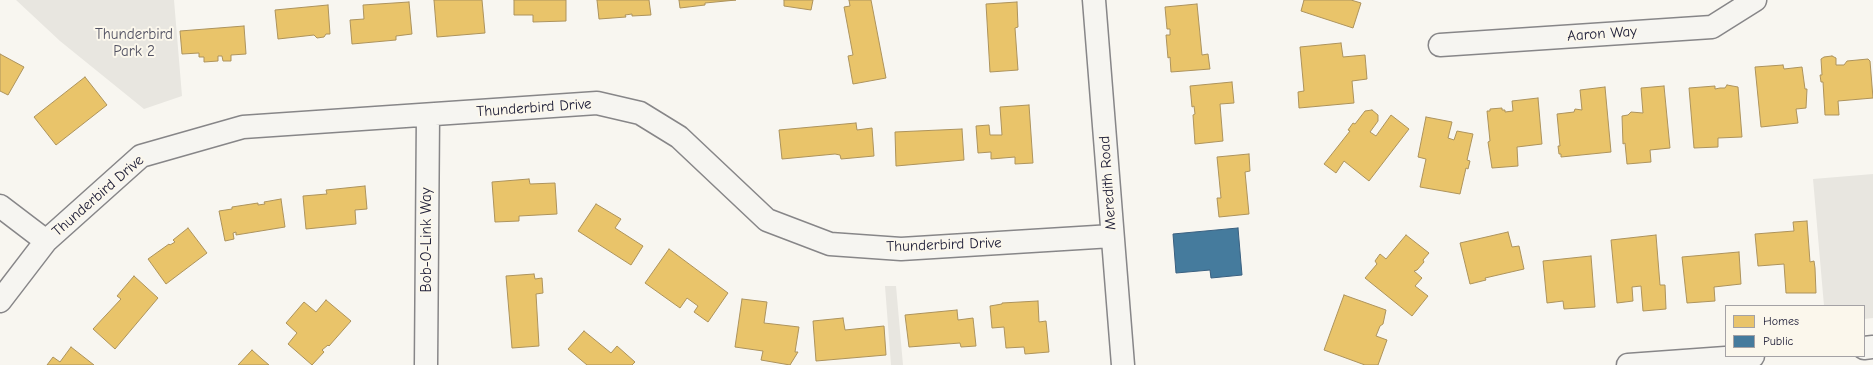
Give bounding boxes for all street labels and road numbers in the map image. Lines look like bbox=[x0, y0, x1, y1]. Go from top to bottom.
street label: Aaron Way bbox=[1567, 23, 1637, 45]
street label: Thunderbird Drive bbox=[476, 95, 592, 121]
street label: Meredith Road bbox=[1096, 135, 1120, 231]
street label: Thunderbird Drive bbox=[49, 151, 147, 241]
street label: Bob-O-Link Way bbox=[418, 188, 436, 292]
street label: Thunderbird Drive bbox=[886, 234, 1002, 256]

